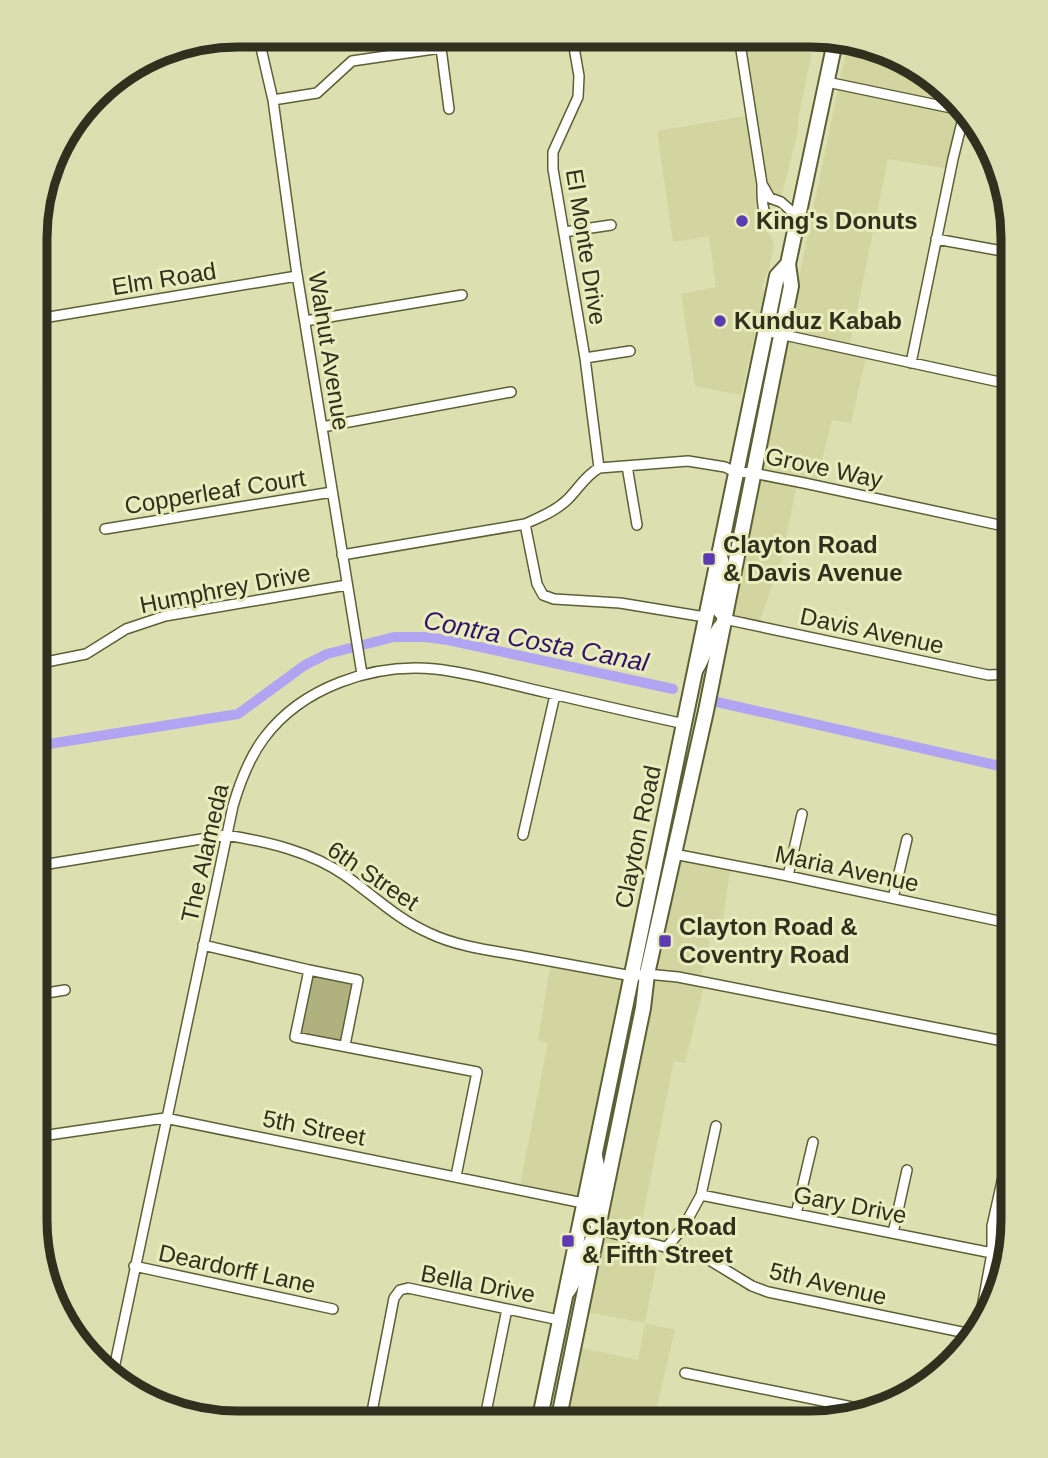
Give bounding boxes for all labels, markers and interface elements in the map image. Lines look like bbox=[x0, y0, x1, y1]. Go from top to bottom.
street label: El Monte Drive bbox=[561, 167, 612, 327]
place label: King's Donuts bbox=[756, 207, 918, 234]
marker: King's Donuts bbox=[734, 213, 750, 229]
street label: Elm Road bbox=[110, 257, 218, 300]
street label: Walnut Avenue bbox=[304, 270, 355, 432]
place label: Kunduz Kabab bbox=[734, 307, 902, 334]
marker: Kunduz Kabab bbox=[712, 313, 728, 329]
street label: Grove Way bbox=[763, 442, 885, 493]
street label: Copperleaf Court bbox=[123, 464, 308, 519]
place label: Clayton Road & Davis Avenue bbox=[723, 531, 903, 586]
marker: Clayton Road & Davis Avenue bbox=[701, 551, 717, 567]
street label: Humphrey Drive bbox=[137, 559, 313, 618]
street label: Davis Avenue bbox=[798, 602, 946, 659]
water label: Contra Costa Canal bbox=[421, 604, 652, 678]
street label: Clayton Road bbox=[609, 763, 666, 911]
street label: The Alameda bbox=[175, 780, 234, 925]
street label: 6th Street bbox=[323, 835, 424, 916]
street label: Maria Avenue bbox=[773, 840, 921, 897]
place label: Clayton Road & Coventry Road bbox=[679, 913, 858, 968]
marker: Clayton Road & Coventry Road bbox=[657, 933, 673, 949]
street label: 5th Street bbox=[260, 1104, 368, 1151]
street label: Gary Drive bbox=[791, 1180, 909, 1229]
place label: Clayton Road & Fifth Street bbox=[582, 1213, 737, 1268]
marker: Clayton Road & Fifth Street bbox=[560, 1233, 576, 1249]
street label: Deardorff Lane bbox=[156, 1239, 318, 1298]
street label: 5th Avenue bbox=[767, 1257, 889, 1310]
street label: Bella Drive bbox=[419, 1259, 538, 1308]

